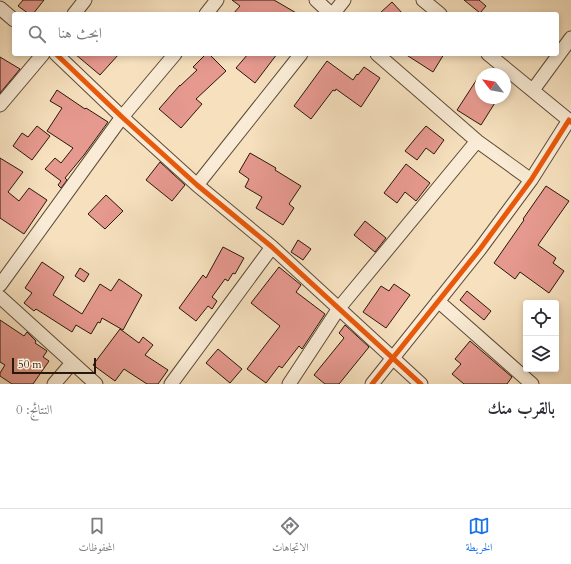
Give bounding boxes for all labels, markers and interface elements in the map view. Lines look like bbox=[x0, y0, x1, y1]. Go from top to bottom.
search box bbox=[12, 12, 559, 56]
icon: search bbox=[26, 23, 48, 45]
text: ابحث هنا bbox=[58, 23, 102, 43]
north arrow bbox=[475, 68, 511, 104]
map controls bbox=[523, 300, 559, 372]
button: locate bbox=[523, 300, 559, 336]
button: layers bbox=[523, 336, 559, 372]
scale bar bbox=[12, 356, 96, 375]
text: 50 m bbox=[18, 357, 42, 372]
text: بالقرب منك bbox=[488, 397, 555, 420]
text: النتائج: 0 bbox=[16, 401, 52, 419]
tab: المحفوظات bbox=[79, 515, 115, 558]
tab: الاتجاهات bbox=[272, 515, 309, 558]
tab: الخريطة bbox=[466, 515, 492, 558]

